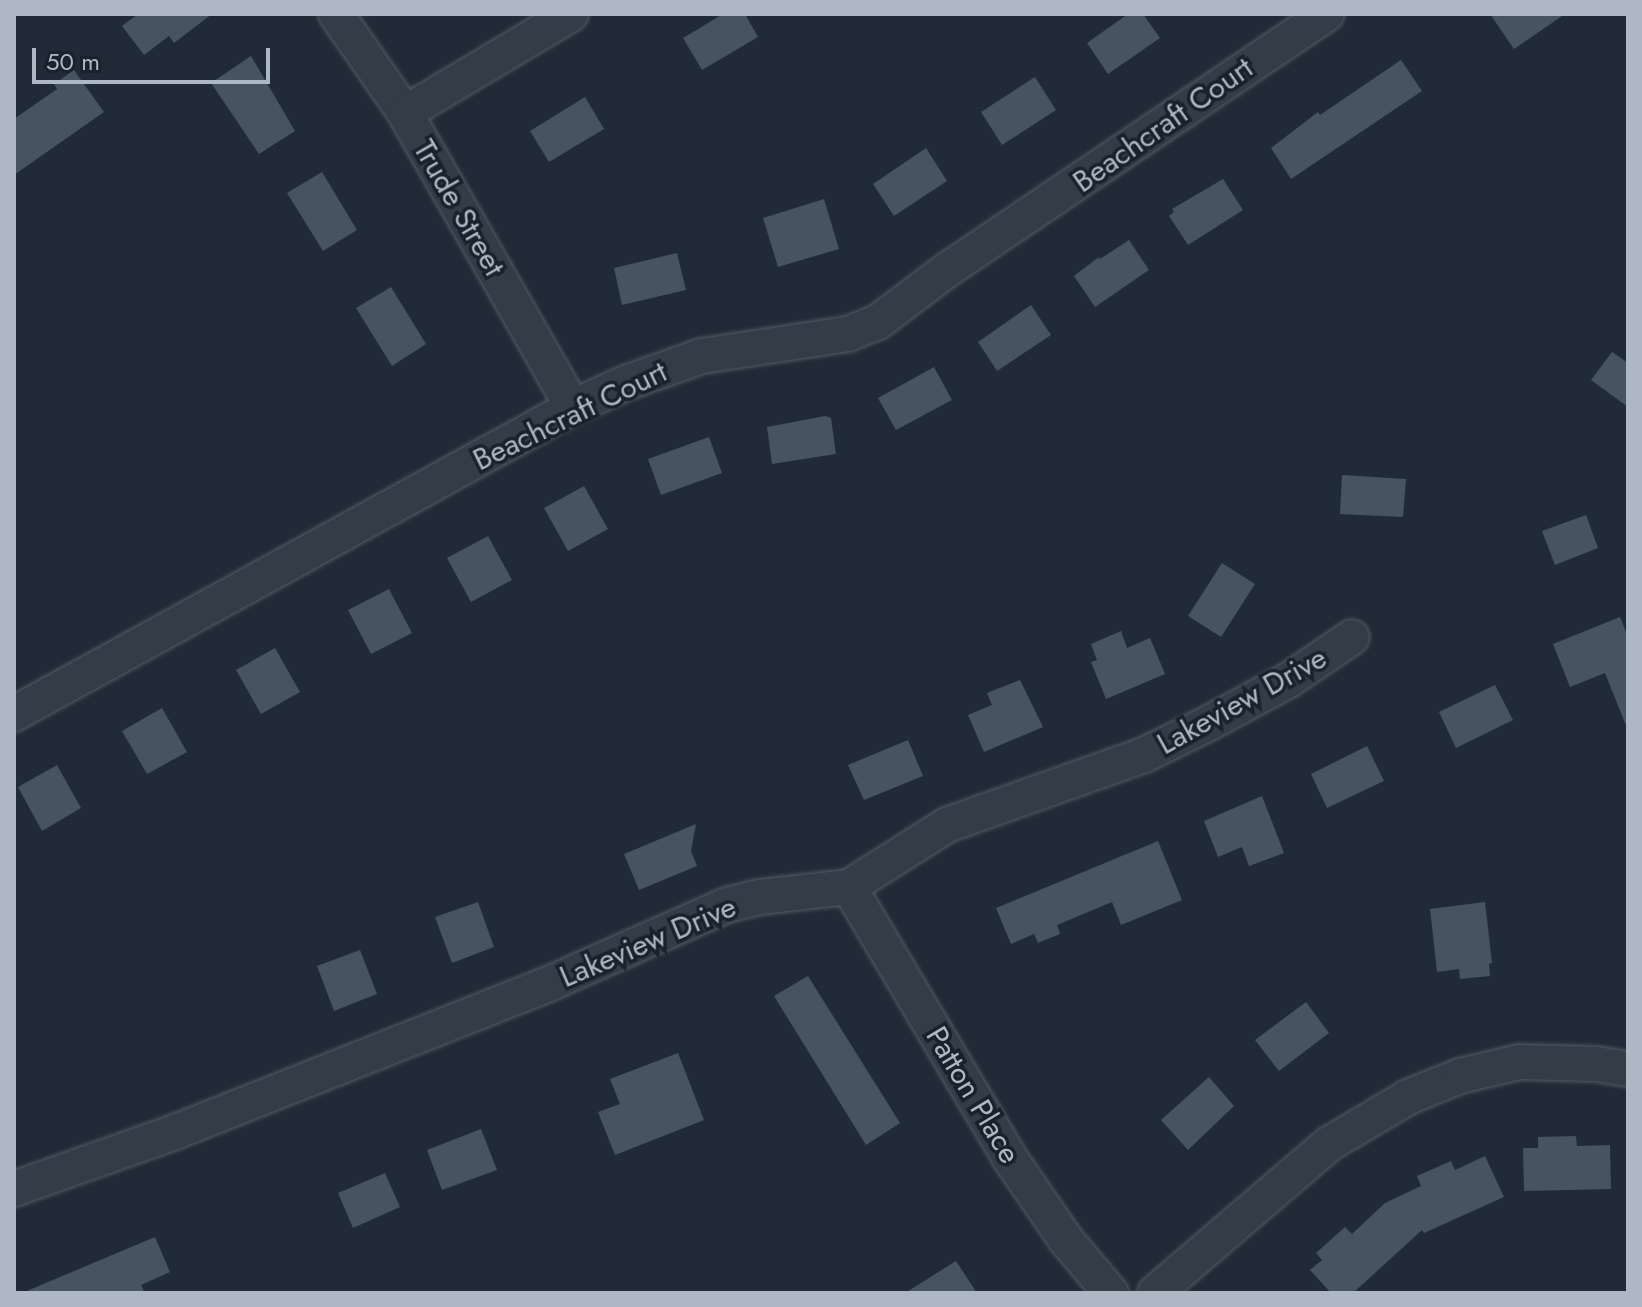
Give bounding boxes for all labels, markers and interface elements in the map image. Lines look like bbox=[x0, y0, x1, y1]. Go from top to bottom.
scale bar bbox=[36, 32, 274, 82]
text: 50 m bbox=[46, 44, 100, 79]
street label: Beachcraft Court bbox=[1066, 50, 1260, 200]
street label: Trude Street bbox=[406, 134, 512, 282]
street label: Beachcraft Court bbox=[467, 354, 673, 478]
street label: Lakeview Drive bbox=[1151, 640, 1333, 762]
street label: Lakeview Drive bbox=[555, 889, 741, 995]
street label: Patton Place bbox=[918, 1020, 1028, 1170]

